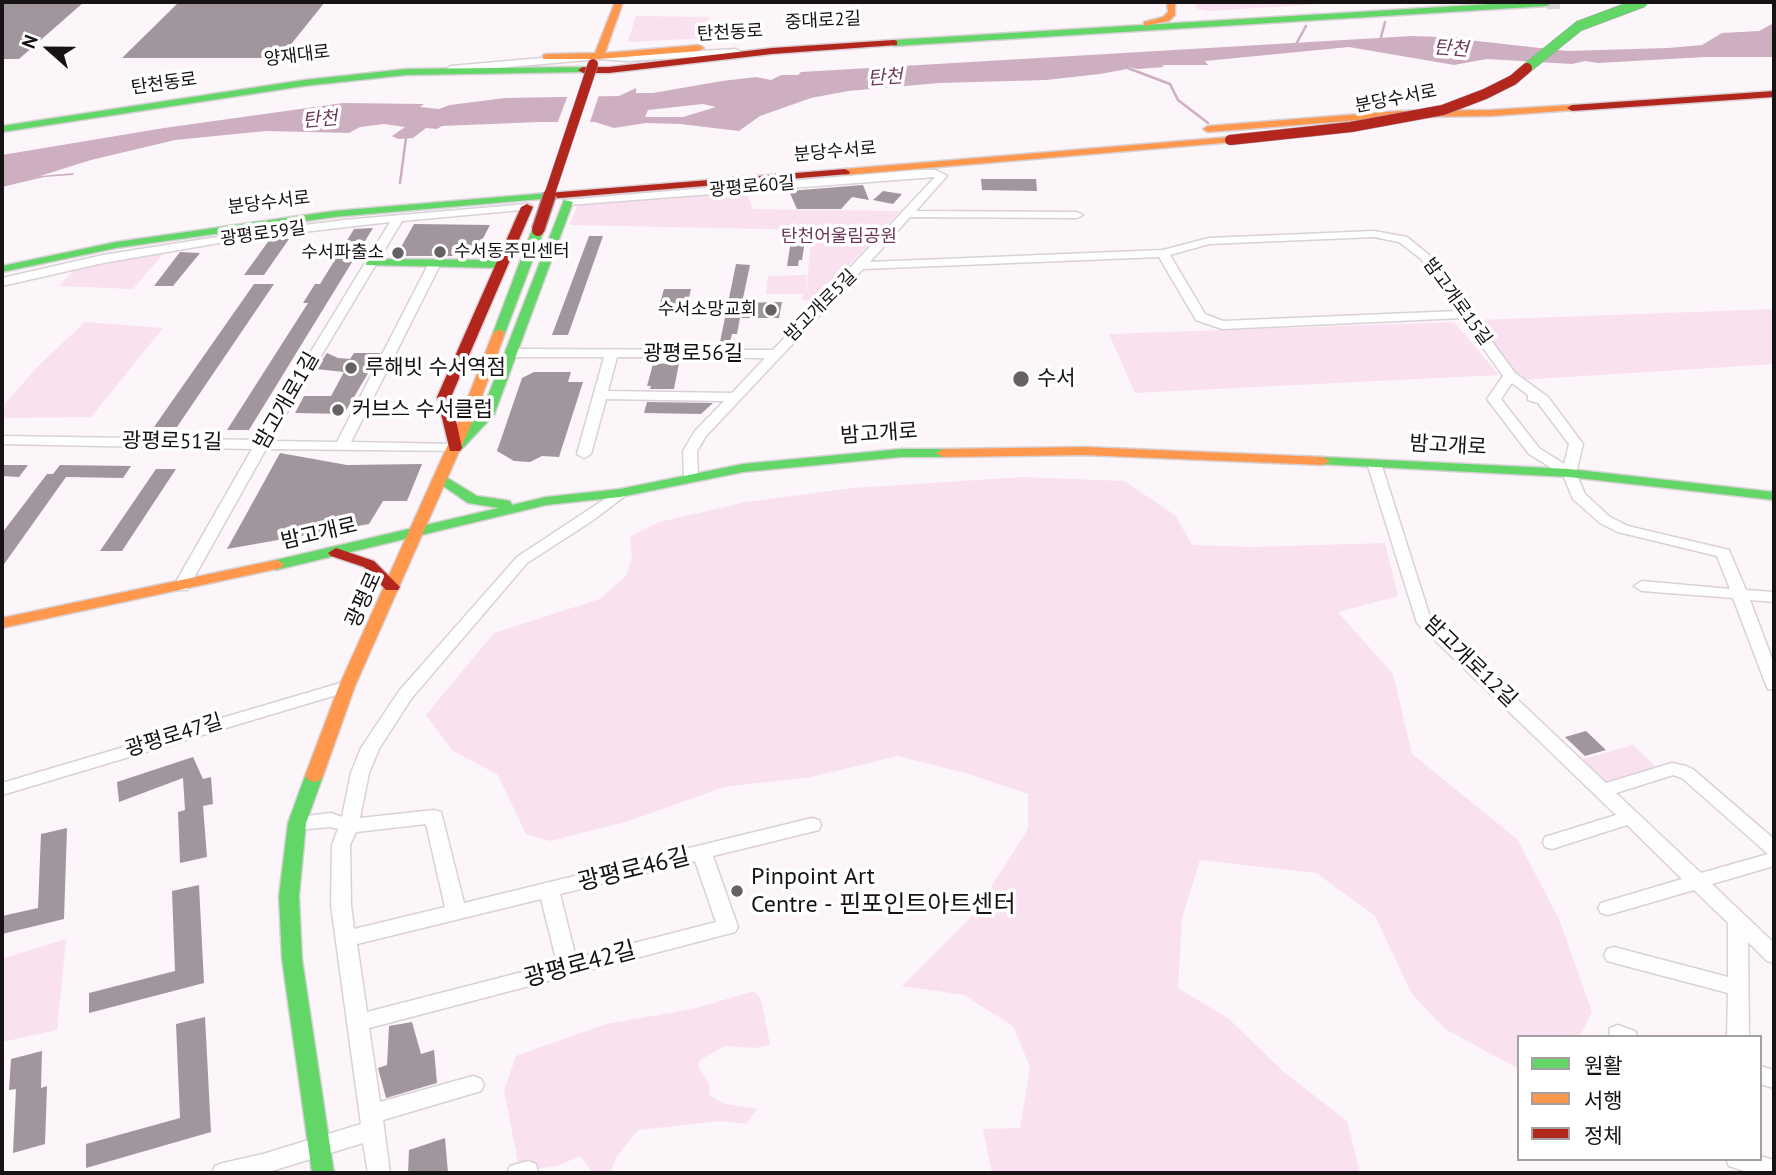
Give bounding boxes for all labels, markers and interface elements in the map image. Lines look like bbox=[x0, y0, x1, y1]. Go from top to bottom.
street label: 중대로2길 bbox=[784, 8, 862, 34]
north arrow bbox=[14, 14, 84, 84]
street label: 탄천동로 bbox=[696, 20, 764, 46]
text: N bbox=[16, 31, 43, 52]
water label: 탄천 bbox=[1433, 36, 1469, 62]
street label: 양재대로 bbox=[263, 41, 331, 71]
water label: 탄천 bbox=[867, 65, 903, 91]
street label: 탄천동로 bbox=[130, 69, 198, 99]
street label: 분당수서로 bbox=[1353, 80, 1439, 118]
water label: 탄천 bbox=[302, 107, 338, 133]
street label: 분당수서로 bbox=[793, 138, 877, 166]
street label: 광평로60길 bbox=[708, 172, 796, 202]
street label: 분당수서로 bbox=[227, 187, 311, 219]
street label: 광평로59길 bbox=[219, 217, 307, 251]
park label: 탄천어울림공원 bbox=[781, 226, 897, 248]
place label: 수서동주민센터 bbox=[454, 241, 570, 263]
place label: 수서파출소 bbox=[301, 242, 384, 264]
marker: 수서동주민센터 bbox=[432, 244, 448, 260]
marker: 수서파출소 bbox=[390, 245, 406, 261]
street label: 밤고개로15길 bbox=[1418, 254, 1496, 350]
street label: 밤고개로5길 bbox=[781, 266, 861, 346]
place label: 수서소망교회 bbox=[658, 299, 757, 321]
marker: 수서소망교회 bbox=[763, 302, 779, 318]
street label: 광평로56길 bbox=[643, 341, 743, 367]
street label: 밤고개로1길 bbox=[249, 348, 325, 454]
place label: 루해빗 수서역점 bbox=[365, 355, 506, 381]
marker: 루해빗 수서역점 bbox=[343, 360, 359, 376]
place label: 수서 bbox=[1037, 366, 1076, 392]
marker: 수서 bbox=[1011, 369, 1031, 389]
place label: 커브스 수서클럽 bbox=[352, 397, 493, 423]
marker: 커브스 수서클럽 bbox=[330, 402, 346, 418]
street label: 밤고개로 bbox=[840, 419, 918, 449]
street label: 광평로51길 bbox=[122, 429, 222, 455]
street label: 밤고개로 bbox=[1409, 431, 1487, 461]
street label: 밤고개로 bbox=[279, 513, 359, 555]
street label: 광평로 bbox=[341, 568, 387, 632]
street label: 밤고개로12길 bbox=[1418, 611, 1522, 713]
street label: 광평로47길 bbox=[122, 709, 226, 763]
street label: 광평로46길 bbox=[575, 842, 693, 898]
place label: Pinpoint Art Centre - 핀포인트아트센터 bbox=[751, 863, 1016, 919]
marker: Pinpoint Art Centre - 핀포인트아트센터 bbox=[729, 883, 745, 899]
street label: 광평로42길 bbox=[521, 936, 639, 994]
legend bbox=[1517, 1035, 1762, 1161]
text: 원활 bbox=[1584, 1052, 1623, 1079]
text: 서행 bbox=[1584, 1087, 1623, 1114]
text: 정체 bbox=[1584, 1122, 1623, 1149]

